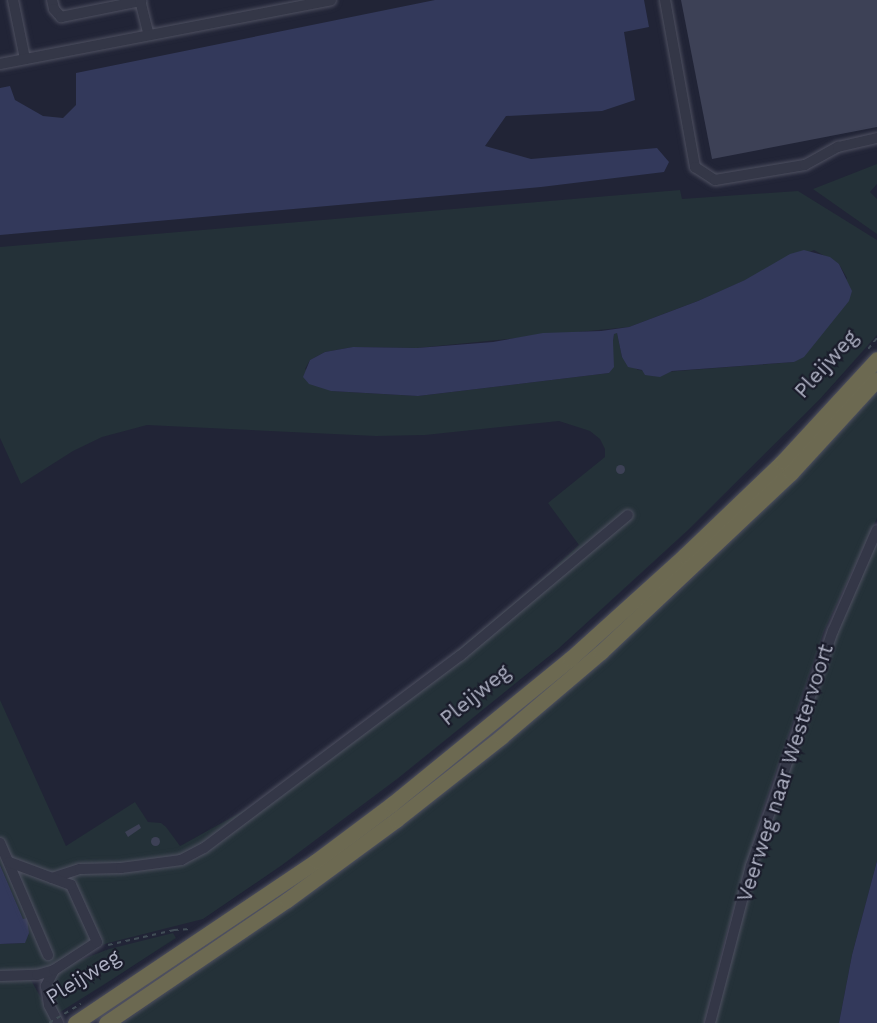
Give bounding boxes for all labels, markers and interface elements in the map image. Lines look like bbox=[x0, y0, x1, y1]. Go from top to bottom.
street label: Pleijweg bbox=[789, 325, 863, 403]
street label: Veerweg naar Westervoort bbox=[731, 640, 839, 906]
street label: Pleijweg bbox=[435, 659, 515, 731]
street label: Pleijweg bbox=[41, 944, 125, 1010]

